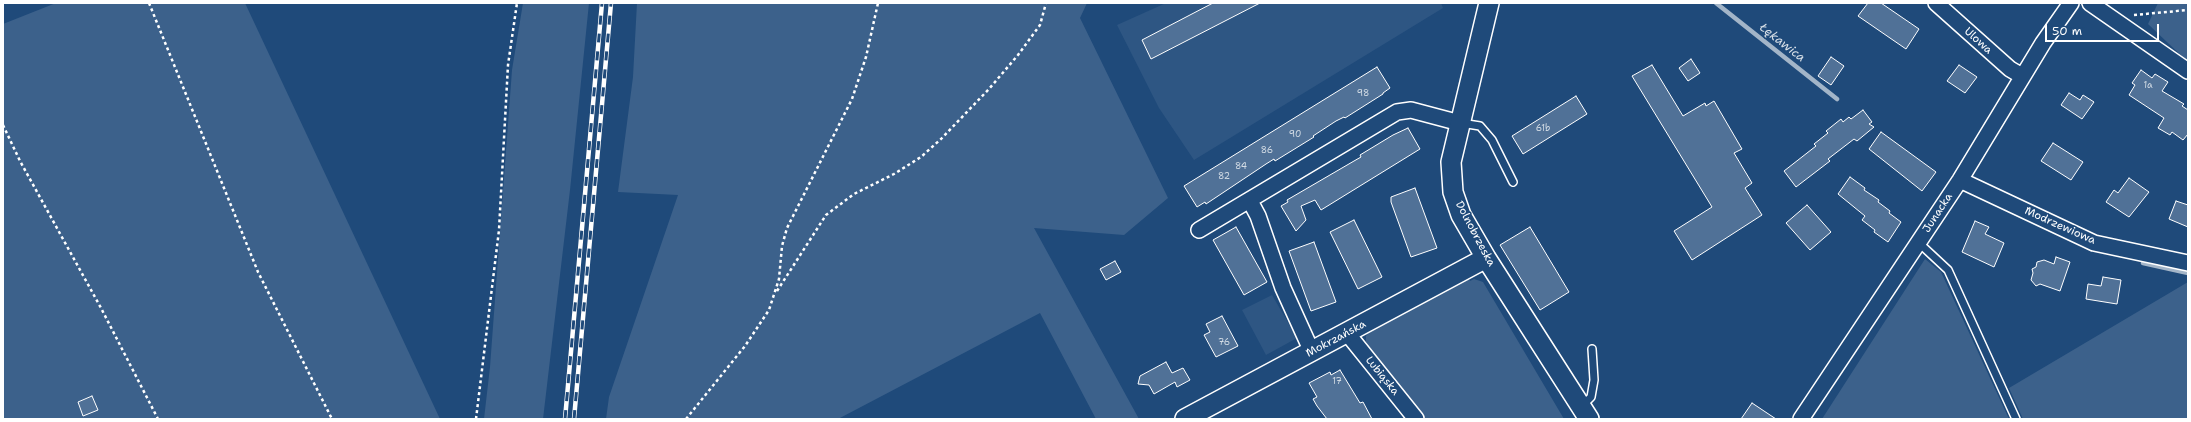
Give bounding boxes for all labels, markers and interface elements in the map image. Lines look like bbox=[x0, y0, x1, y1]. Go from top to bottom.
scale bar bbox=[2047, 16, 2161, 42]
water label: Łękawica bbox=[1756, 21, 1808, 65]
text: 50 m bbox=[2052, 23, 2082, 39]
street label: Ulowa bbox=[1961, 25, 1995, 57]
house number: 1a bbox=[2143, 81, 2153, 91]
house number: 98 bbox=[1357, 89, 1369, 99]
house number: 61b bbox=[1536, 124, 1550, 134]
house number: 90 bbox=[1289, 130, 1301, 140]
house number: 86 bbox=[1261, 146, 1273, 156]
house number: 84 bbox=[1235, 162, 1247, 172]
house number: 82 bbox=[1218, 172, 1230, 182]
street label: Junacka bbox=[1920, 191, 1956, 235]
street label: Dolnobrzeska bbox=[1452, 199, 1498, 269]
street label: Modrzewiowa bbox=[2022, 204, 2098, 248]
street label: Mokrzańska bbox=[1304, 318, 1368, 360]
house number: 76 bbox=[1218, 338, 1230, 348]
street label: Lubiąska bbox=[1362, 354, 1402, 398]
house number: 17 bbox=[1332, 377, 1342, 387]

